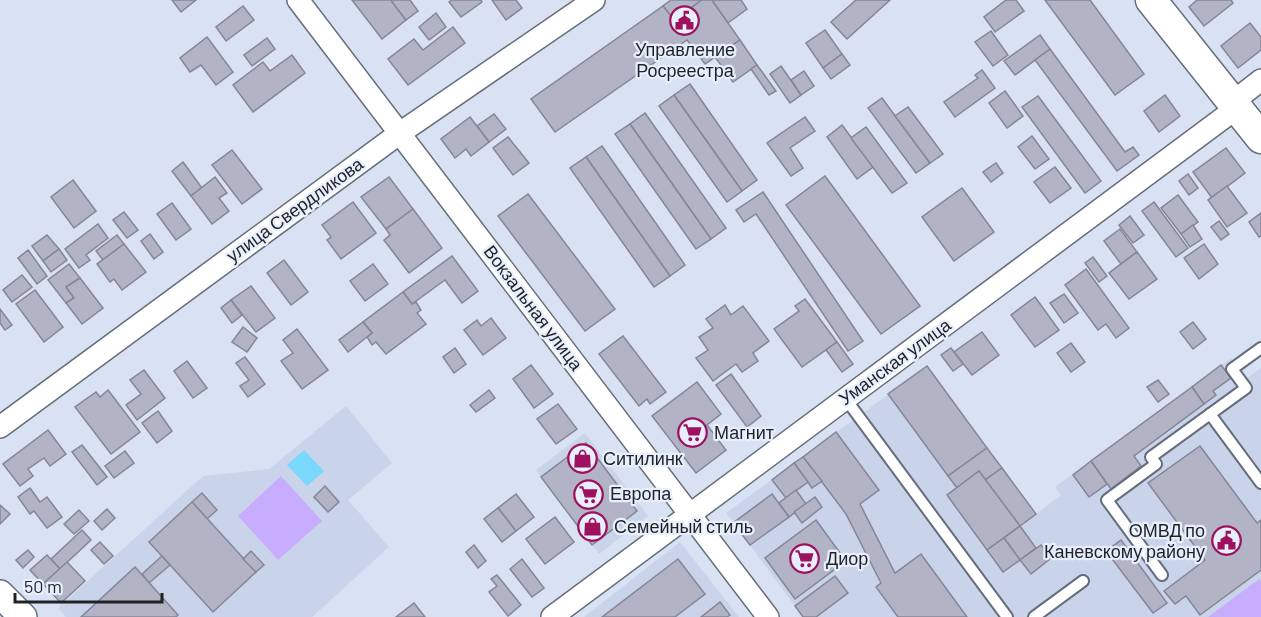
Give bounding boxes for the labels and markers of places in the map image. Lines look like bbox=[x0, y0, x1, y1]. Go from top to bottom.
public building icon: Управление Росреестра bbox=[669, 5, 701, 37]
place label: Управление Росреестра bbox=[635, 38, 735, 81]
supermarket icon: Магнит bbox=[677, 417, 709, 449]
place label: Магнит bbox=[714, 421, 774, 443]
shop icon: Ситилинк bbox=[566, 443, 598, 475]
place label: Ситилинк bbox=[603, 447, 683, 469]
supermarket icon: Европа bbox=[573, 478, 605, 510]
place label: Европа bbox=[610, 482, 672, 504]
shop icon: Семейный стиль bbox=[577, 511, 609, 543]
place label: Семейный стиль bbox=[614, 515, 753, 537]
place label: ОМВД по Каневскому району bbox=[1044, 519, 1205, 562]
public building icon: ОМВД по Каневскому району bbox=[1210, 525, 1242, 557]
supermarket icon: Диор bbox=[789, 543, 821, 575]
place label: Диор bbox=[826, 547, 868, 569]

